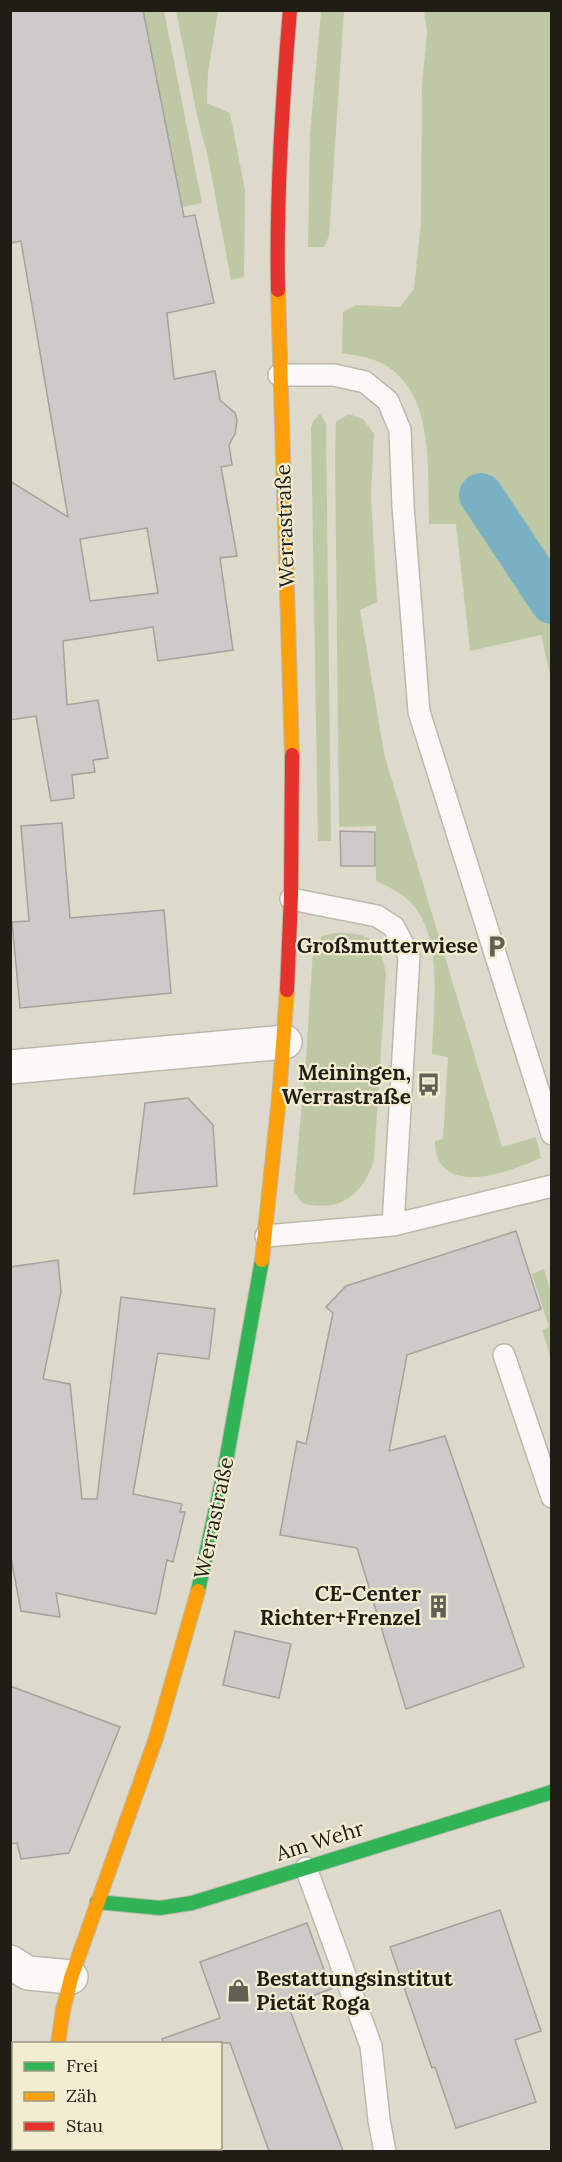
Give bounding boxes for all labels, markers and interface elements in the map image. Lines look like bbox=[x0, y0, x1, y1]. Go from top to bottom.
street label: Werrastraße bbox=[269, 464, 300, 588]
place label: Großmutterwiese bbox=[297, 932, 478, 959]
parking icon: Großmutterwiese bbox=[483, 933, 509, 959]
place label: Meiningen, Werrastraße bbox=[281, 1059, 411, 1110]
bus stop icon: Meiningen, Werrastraße bbox=[416, 1072, 442, 1098]
street label: Werrastraße bbox=[187, 1455, 240, 1581]
place label: CE-Center Richter+Frenzel bbox=[260, 1580, 421, 1631]
building icon: CE-Center Richter+Frenzel bbox=[426, 1593, 452, 1619]
street label: Am Wehr bbox=[272, 1814, 367, 1867]
place label: Bestattungsinstitut Pietät Roga bbox=[256, 1965, 453, 2016]
shop icon: Bestattungsinstitut Pietät Roga bbox=[225, 1978, 251, 2004]
legend bbox=[12, 2042, 222, 2150]
text: Frei bbox=[66, 2054, 98, 2077]
text: Zäh bbox=[66, 2084, 97, 2107]
text: Stau bbox=[66, 2114, 103, 2137]

